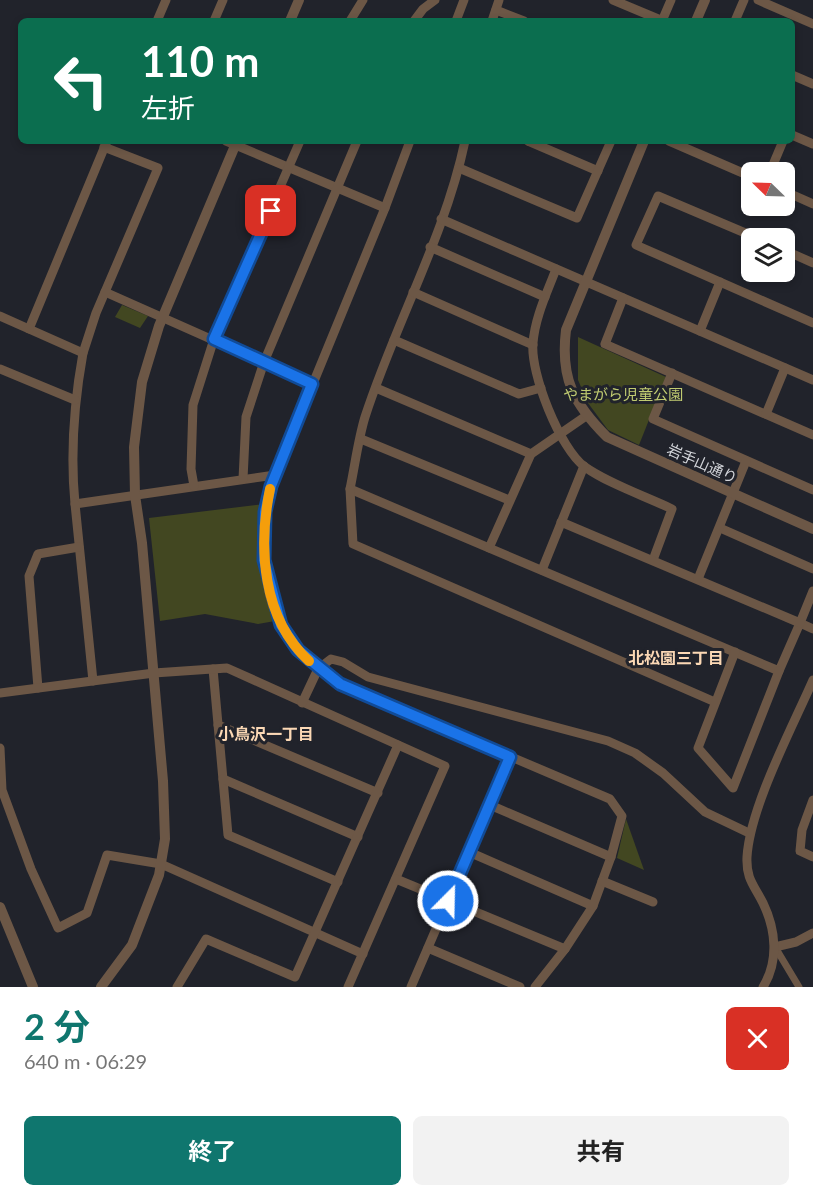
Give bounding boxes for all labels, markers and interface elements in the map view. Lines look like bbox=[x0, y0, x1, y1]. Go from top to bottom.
text: 110 m bbox=[141, 36, 259, 86]
icon: left bbox=[42, 42, 120, 120]
text: 左折 bbox=[141, 91, 195, 124]
north arrow bbox=[741, 162, 795, 216]
map controls bbox=[741, 162, 795, 282]
pin bbox=[245, 185, 296, 236]
icon: arrive bbox=[254, 194, 287, 227]
button: layers bbox=[741, 228, 795, 282]
park label: やまがら児童公園 bbox=[563, 385, 683, 403]
street label: 岩手山通り bbox=[664, 440, 740, 487]
district label: 北松園三丁目 bbox=[628, 648, 724, 667]
district label: 小鳥沢一丁目 bbox=[218, 724, 314, 743]
position arrow bbox=[416, 869, 480, 933]
text: 2 分 bbox=[24, 1004, 90, 1048]
button: close bbox=[726, 1007, 789, 1070]
text: 640 m · 06:29 bbox=[24, 1049, 147, 1073]
button: 終了 bbox=[24, 1116, 401, 1185]
button: 共有 bbox=[413, 1116, 789, 1185]

